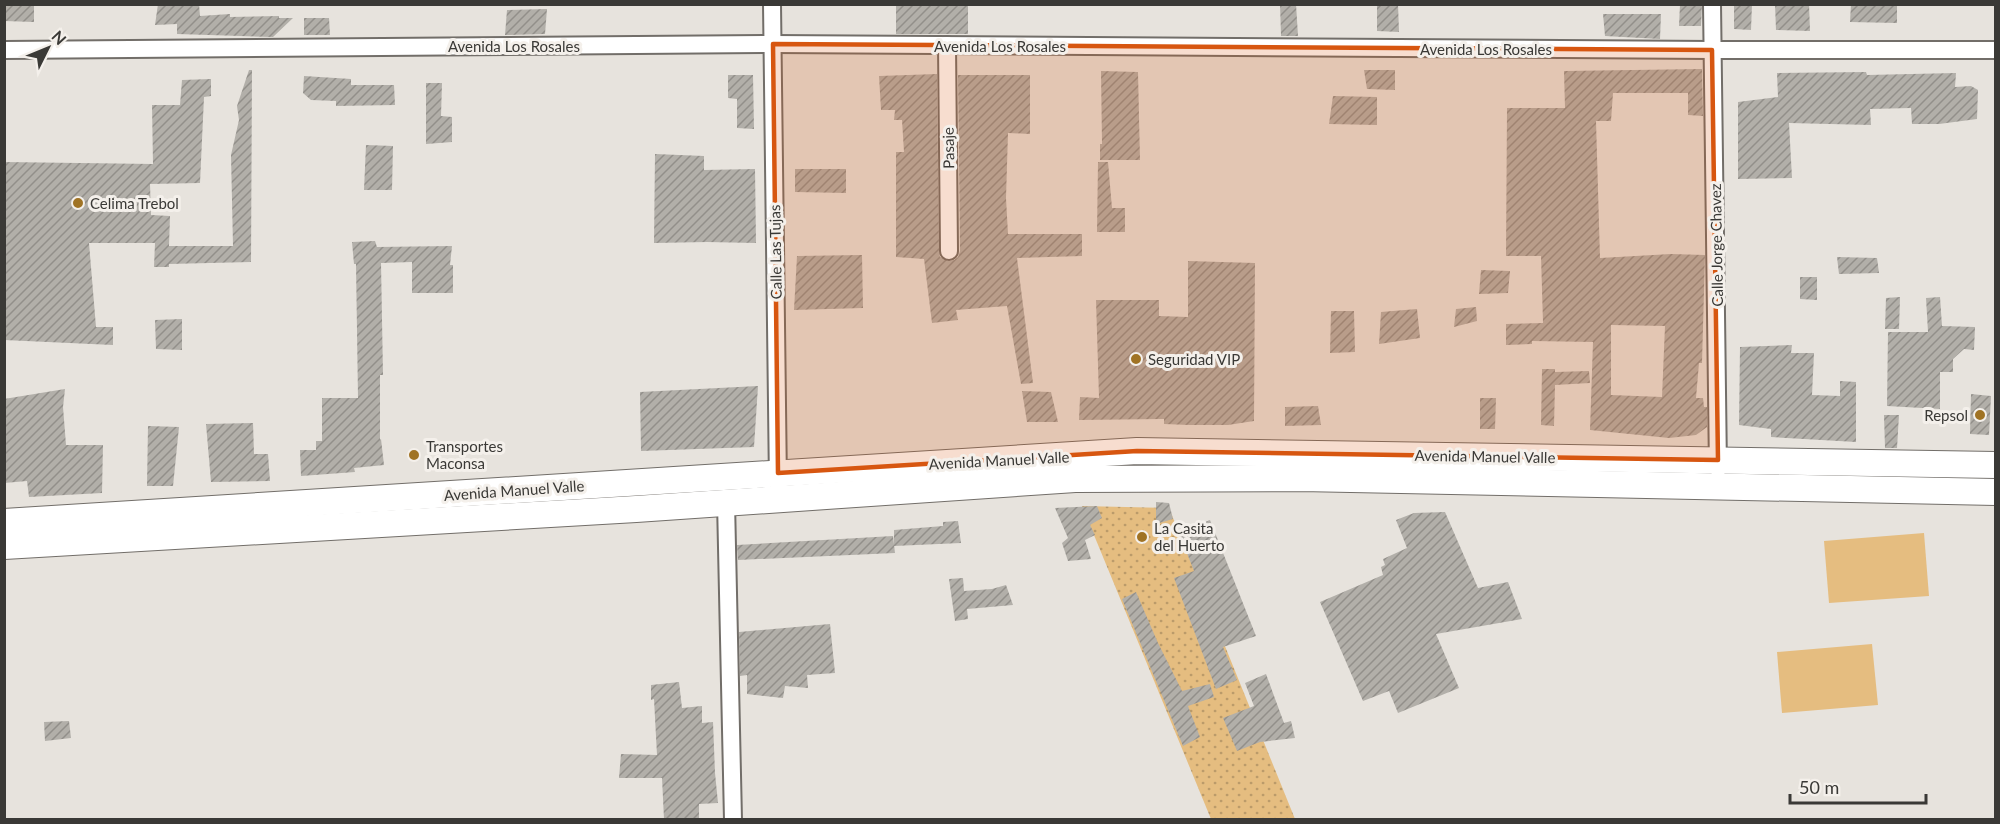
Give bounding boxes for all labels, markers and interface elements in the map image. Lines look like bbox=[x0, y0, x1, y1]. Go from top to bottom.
north arrow bbox=[18, 18, 78, 78]
text: N bbox=[48, 26, 70, 48]
street label: Avenida Los Rosales bbox=[448, 37, 580, 55]
street label: Avenida Los Rosales bbox=[934, 37, 1066, 55]
street label: Avenida Los Rosales bbox=[1420, 40, 1552, 58]
street label: Pasaje bbox=[939, 127, 957, 169]
street label: Calle Jorge Chavez bbox=[1706, 183, 1726, 307]
place label: Celima Trebol bbox=[90, 194, 179, 212]
marker: Celima Trebol bbox=[71, 196, 85, 210]
street label: Calle Las Tujas bbox=[765, 205, 785, 299]
place label: Seguridad VIP bbox=[1148, 350, 1240, 368]
marker: Seguridad VIP bbox=[1129, 352, 1143, 366]
place label: Repsol bbox=[1924, 406, 1968, 424]
marker: Repsol bbox=[1973, 408, 1987, 422]
place label: Transportes Maconsa bbox=[426, 437, 503, 472]
street label: Avenida Manuel Valle bbox=[1414, 446, 1556, 466]
street label: Avenida Manuel Valle bbox=[928, 447, 1070, 473]
marker: Transportes Maconsa bbox=[407, 448, 421, 462]
street label: Avenida Manuel Valle bbox=[443, 476, 585, 504]
place label: La Casita del Huerto bbox=[1154, 519, 1225, 554]
marker: La Casita del Huerto bbox=[1135, 530, 1149, 544]
scale bar bbox=[1790, 767, 1926, 805]
text: 50 m bbox=[1799, 776, 1839, 798]

